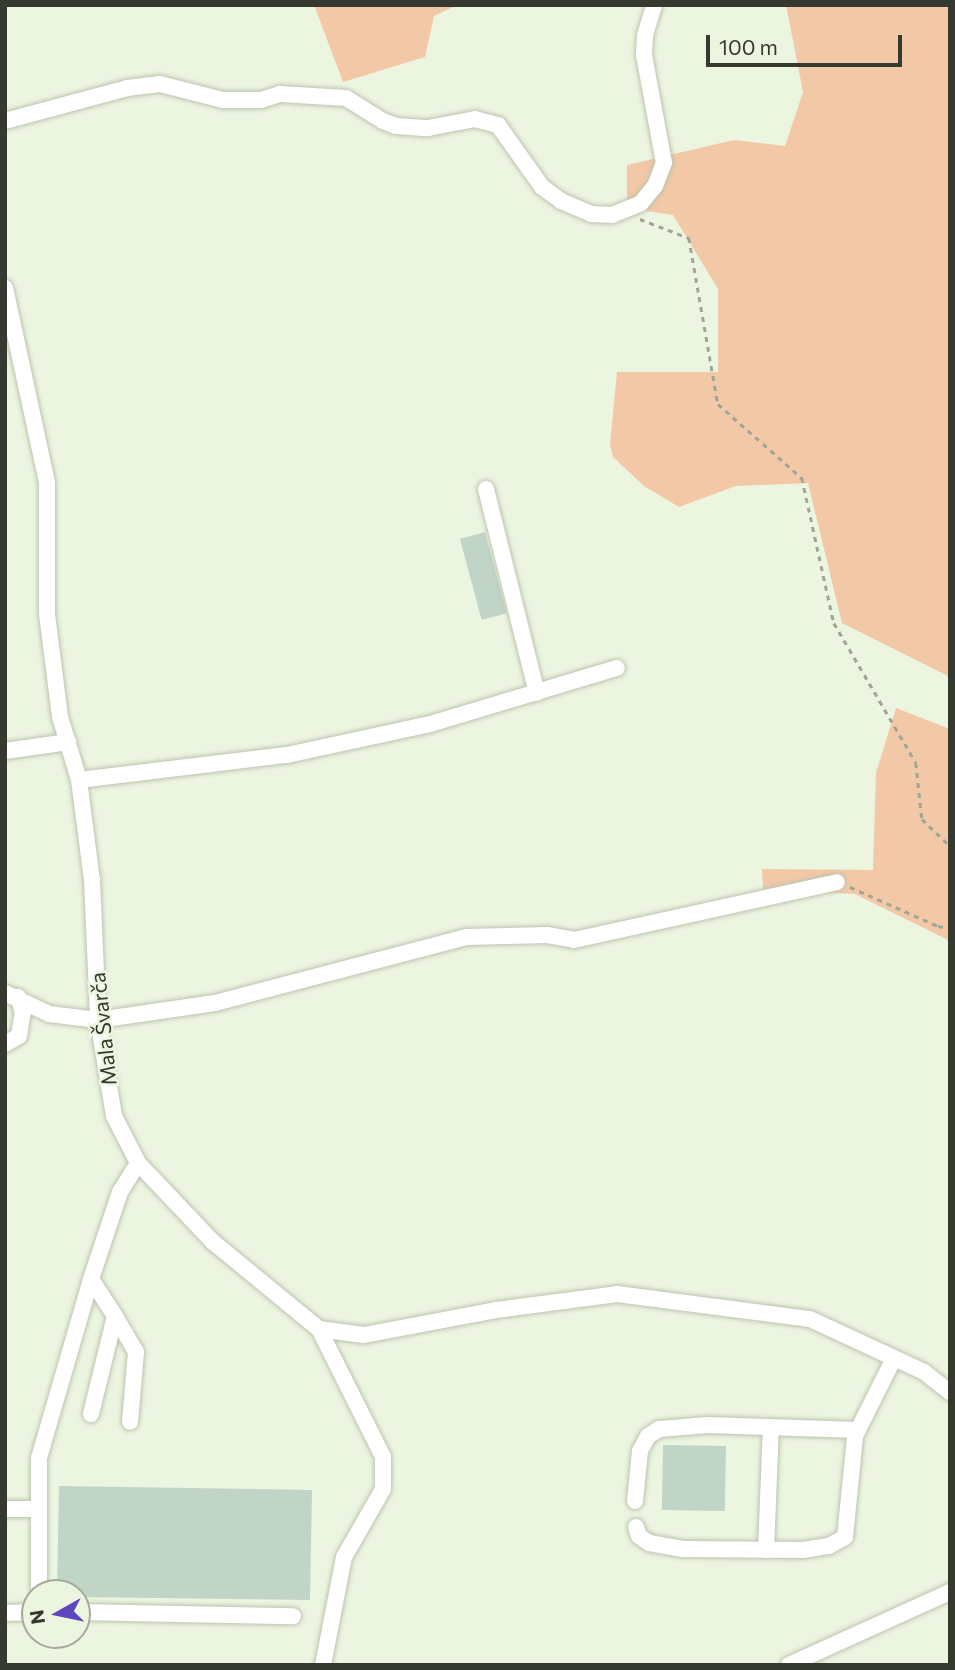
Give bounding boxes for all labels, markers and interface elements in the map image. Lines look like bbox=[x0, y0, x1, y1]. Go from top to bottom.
scale bar bbox=[710, 21, 906, 65]
text: 100 m bbox=[719, 34, 778, 59]
street label: Mala Švarča bbox=[85, 971, 121, 1087]
north arrow bbox=[21, 1579, 91, 1649]
text: N bbox=[24, 1608, 49, 1626]

